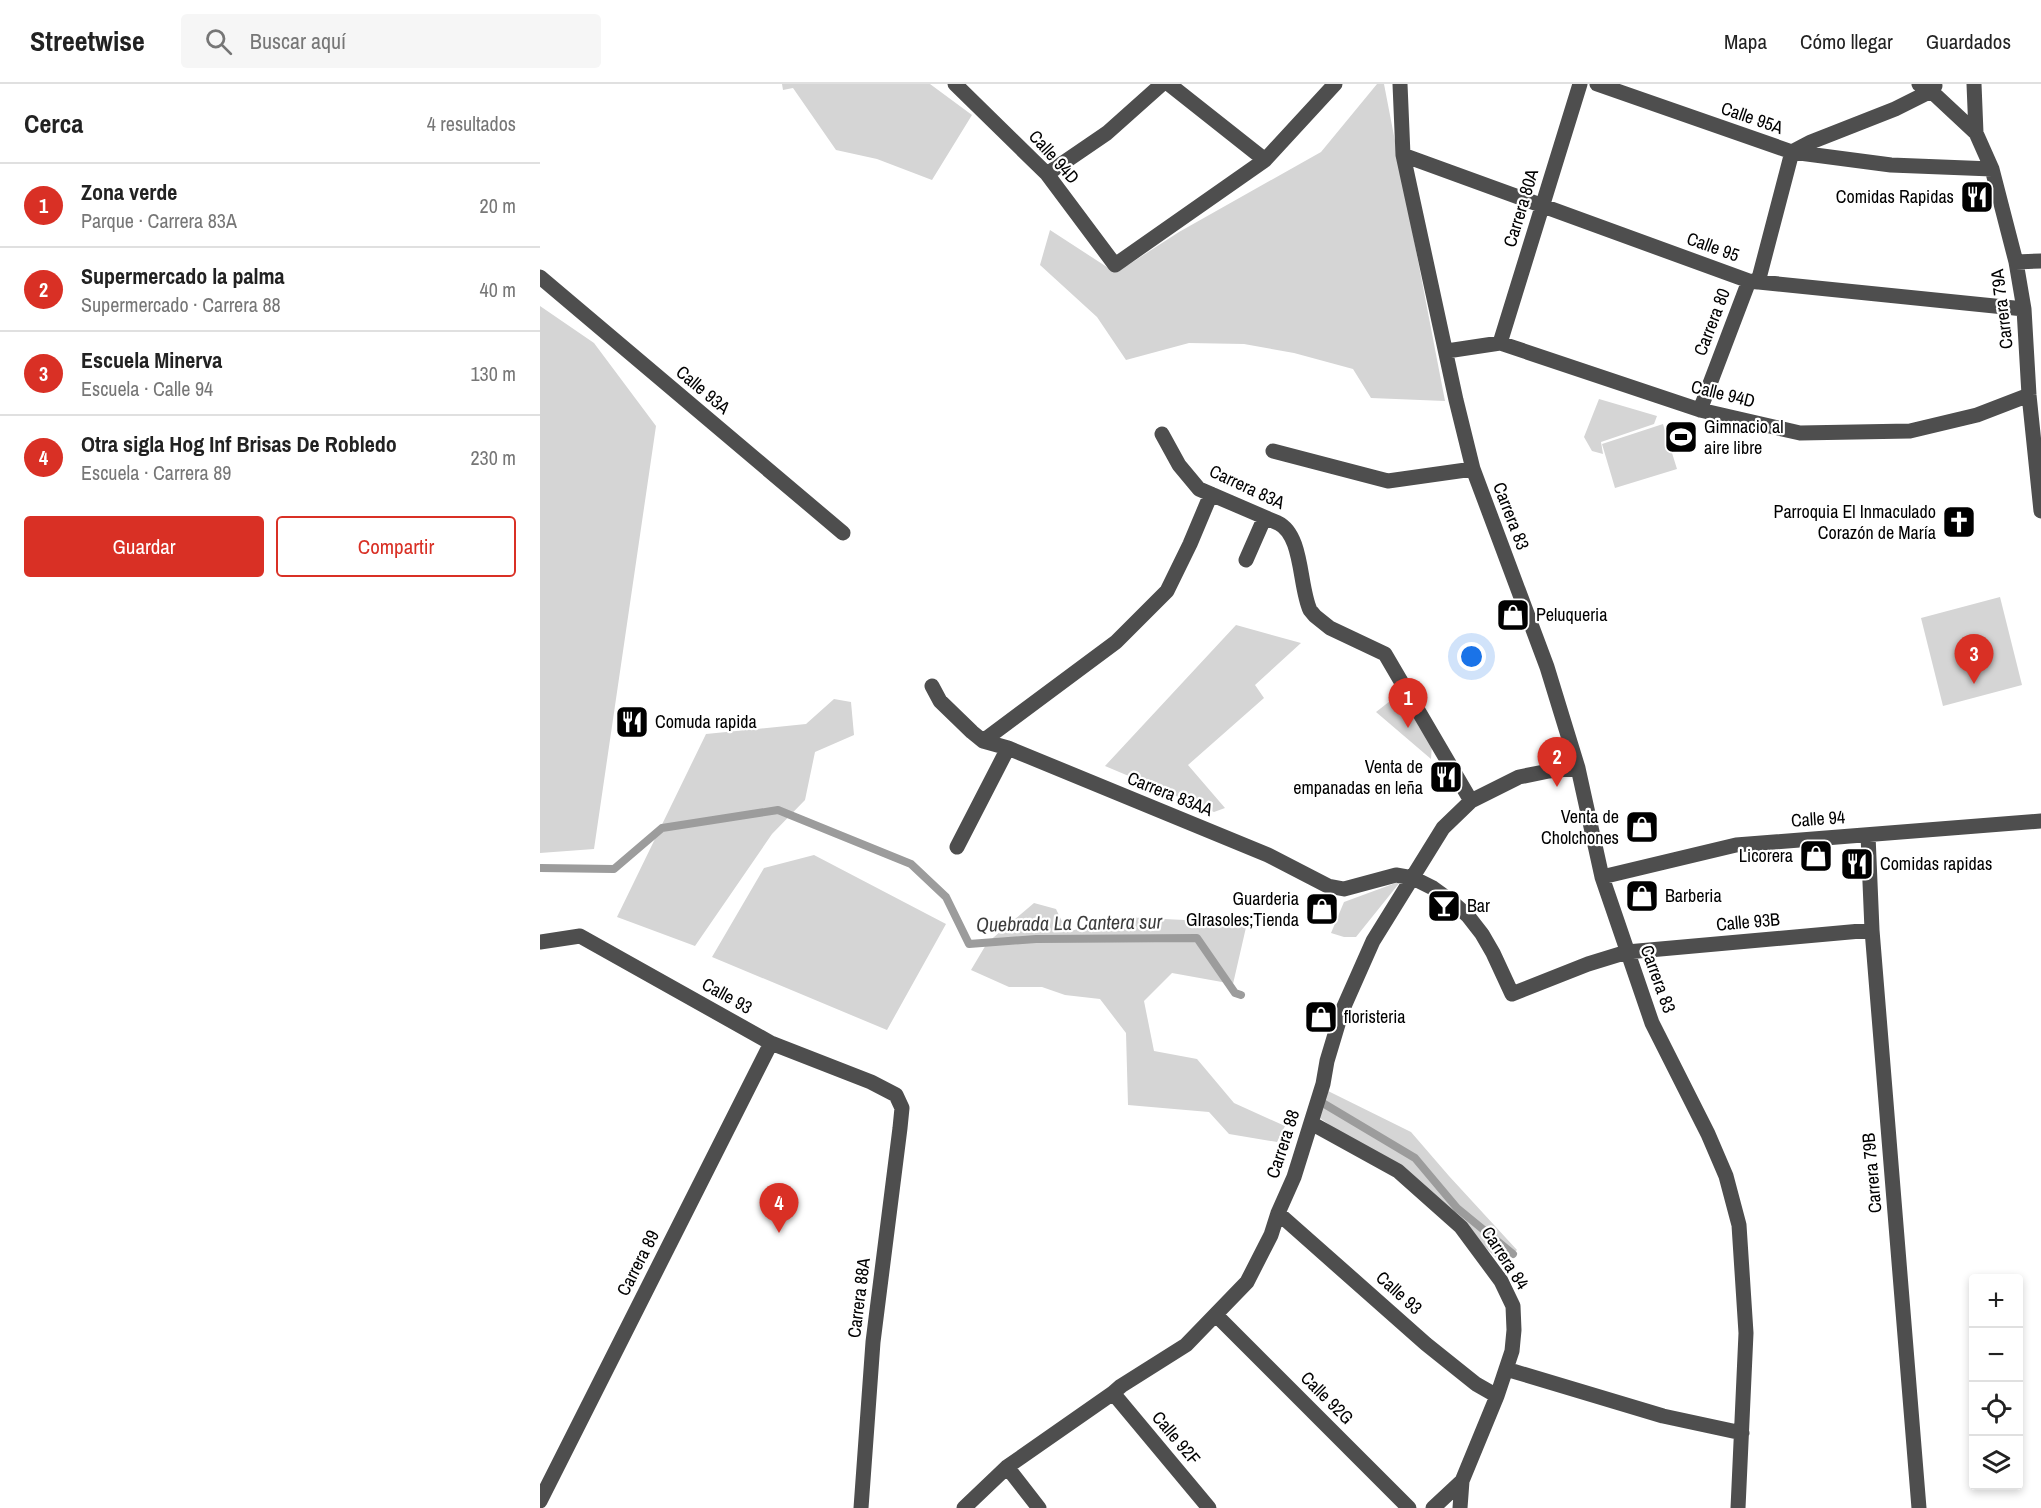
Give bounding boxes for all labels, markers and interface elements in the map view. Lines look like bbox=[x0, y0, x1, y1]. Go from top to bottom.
search box bbox=[181, 14, 601, 68]
text: Streetwise bbox=[30, 22, 145, 60]
icon: search bbox=[202, 25, 235, 58]
text: Buscar aquí bbox=[250, 26, 346, 56]
text: Mapa bbox=[1724, 27, 1767, 56]
text: Cómo llegar bbox=[1800, 27, 1893, 56]
text: Guardados bbox=[1926, 27, 2011, 56]
street label: Calle 95A bbox=[1718, 95, 1787, 140]
text: Cerca bbox=[24, 106, 83, 141]
text: 4 resultados bbox=[427, 110, 516, 137]
street label: Calle 94D bbox=[1023, 124, 1085, 189]
street label: Carrera 80A bbox=[1497, 166, 1544, 250]
text: Zona verde bbox=[81, 177, 177, 207]
restaurant icon: Comidas Rapidas bbox=[1959, 179, 1995, 215]
place label: Comidas Rapidas bbox=[1836, 184, 1954, 209]
text: 1 bbox=[39, 192, 48, 219]
text: 20 m bbox=[480, 192, 516, 219]
text: Parque · Carrera 83A bbox=[81, 207, 237, 234]
street label: Calle 95 bbox=[1683, 226, 1743, 268]
text: Supermercado la palma bbox=[81, 261, 285, 291]
street label: Carrera 79A bbox=[1984, 267, 2019, 350]
text: 2 bbox=[39, 276, 48, 303]
text: 40 m bbox=[480, 276, 516, 303]
street label: Carrera 80 bbox=[1687, 284, 1736, 359]
text: Supermercado · Carrera 88 bbox=[81, 291, 281, 318]
text: Escuela Minerva bbox=[81, 345, 222, 375]
street label: Calle 93A bbox=[671, 359, 736, 420]
text: 3 bbox=[39, 360, 48, 387]
text: 130 m bbox=[470, 360, 516, 387]
street label: Calle 94D bbox=[1689, 374, 1758, 413]
text: Escuela · Calle 94 bbox=[81, 375, 213, 402]
place label: Gimnacio al aire libre bbox=[1704, 414, 1784, 460]
sports icon: Gimnacio al aire libre bbox=[1663, 419, 1699, 455]
text: Otra sigla Hog Inf Brisas De Robledo bbox=[81, 429, 397, 459]
text: 4 bbox=[39, 444, 48, 471]
text: 230 m bbox=[470, 444, 516, 471]
street label: Carrera 83A bbox=[1205, 458, 1289, 515]
text: Escuela · Carrera 89 bbox=[81, 459, 231, 486]
street label: Carrera 83 bbox=[1487, 478, 1536, 553]
place label: Parroquia El Inmaculado Corazón de María bbox=[1774, 499, 1936, 545]
church icon: Parroquia El Inmaculado Corazón de María bbox=[1941, 504, 1977, 540]
button: Guardar bbox=[24, 516, 264, 577]
button: Compartir bbox=[276, 516, 516, 577]
shop icon: Peluqueria bbox=[1495, 597, 1531, 633]
place label: Peluqueria bbox=[1536, 602, 1607, 627]
pin: 3 bbox=[1954, 634, 1994, 684]
your location bbox=[1457, 642, 1486, 671]
pin: 1 bbox=[1388, 678, 1428, 728]
restaurant icon: Comuda rapida bbox=[614, 704, 650, 740]
place label: Comuda rapida bbox=[655, 709, 757, 734]
pin: 2 bbox=[1538, 738, 1576, 787]
place label: Venta de empanadas en leña bbox=[1293, 754, 1423, 800]
restaurant icon: Venta de empanadas en leña bbox=[1428, 759, 1464, 795]
street label: Carrera 83AA bbox=[1124, 765, 1217, 822]
place label: Venta de Cholchones bbox=[1541, 804, 1619, 850]
street label: Calle 94 bbox=[1790, 804, 1846, 833]
shop icon: Venta de Cholchones bbox=[1624, 809, 1660, 845]
shop icon: Licorera bbox=[1798, 838, 1834, 874]
place label: Licorera bbox=[1739, 843, 1793, 868]
restaurant icon: Comidas rapidas bbox=[1839, 846, 1875, 882]
place label: Comidas rapidas bbox=[1880, 851, 1992, 876]
shop icon: Barberia bbox=[1624, 878, 1660, 914]
place label: Barberia bbox=[1665, 883, 1722, 908]
place label: Guarderia GIrasoles;Tienda bbox=[1186, 886, 1299, 932]
bar icon: Bar bbox=[1426, 888, 1462, 924]
shop icon: Guarderia GIrasoles;Tienda bbox=[1304, 891, 1340, 927]
place label: Bar bbox=[1467, 893, 1490, 918]
street label: Calle 93B bbox=[1715, 906, 1781, 937]
water label: Quebrada La Cantera sur bbox=[976, 907, 1163, 938]
street label: Carrera 83 bbox=[1635, 941, 1682, 1016]
street label: Calle 93 bbox=[697, 972, 757, 1020]
shop icon: floristeria bbox=[1303, 999, 1339, 1035]
place label: floristeria bbox=[1344, 1004, 1406, 1029]
street label: Carrera 88 bbox=[1260, 1106, 1305, 1181]
street label: Carrera 79B bbox=[1856, 1132, 1887, 1214]
pin: 4 bbox=[760, 1184, 798, 1233]
street label: Carrera 84 bbox=[1476, 1221, 1535, 1294]
street label: Carrera 89 bbox=[610, 1226, 665, 1300]
street label: Carrera 88A bbox=[841, 1256, 876, 1339]
street label: Calle 93 bbox=[1371, 1265, 1428, 1320]
map controls bbox=[1969, 1274, 2023, 1490]
button: + bbox=[1969, 1274, 2023, 1328]
button: − bbox=[1969, 1328, 2023, 1382]
street label: Calle 92G bbox=[1295, 1366, 1359, 1430]
button: locate bbox=[1969, 1382, 2023, 1436]
street label: Calle 92F bbox=[1147, 1405, 1206, 1470]
button: layers bbox=[1969, 1436, 2023, 1490]

